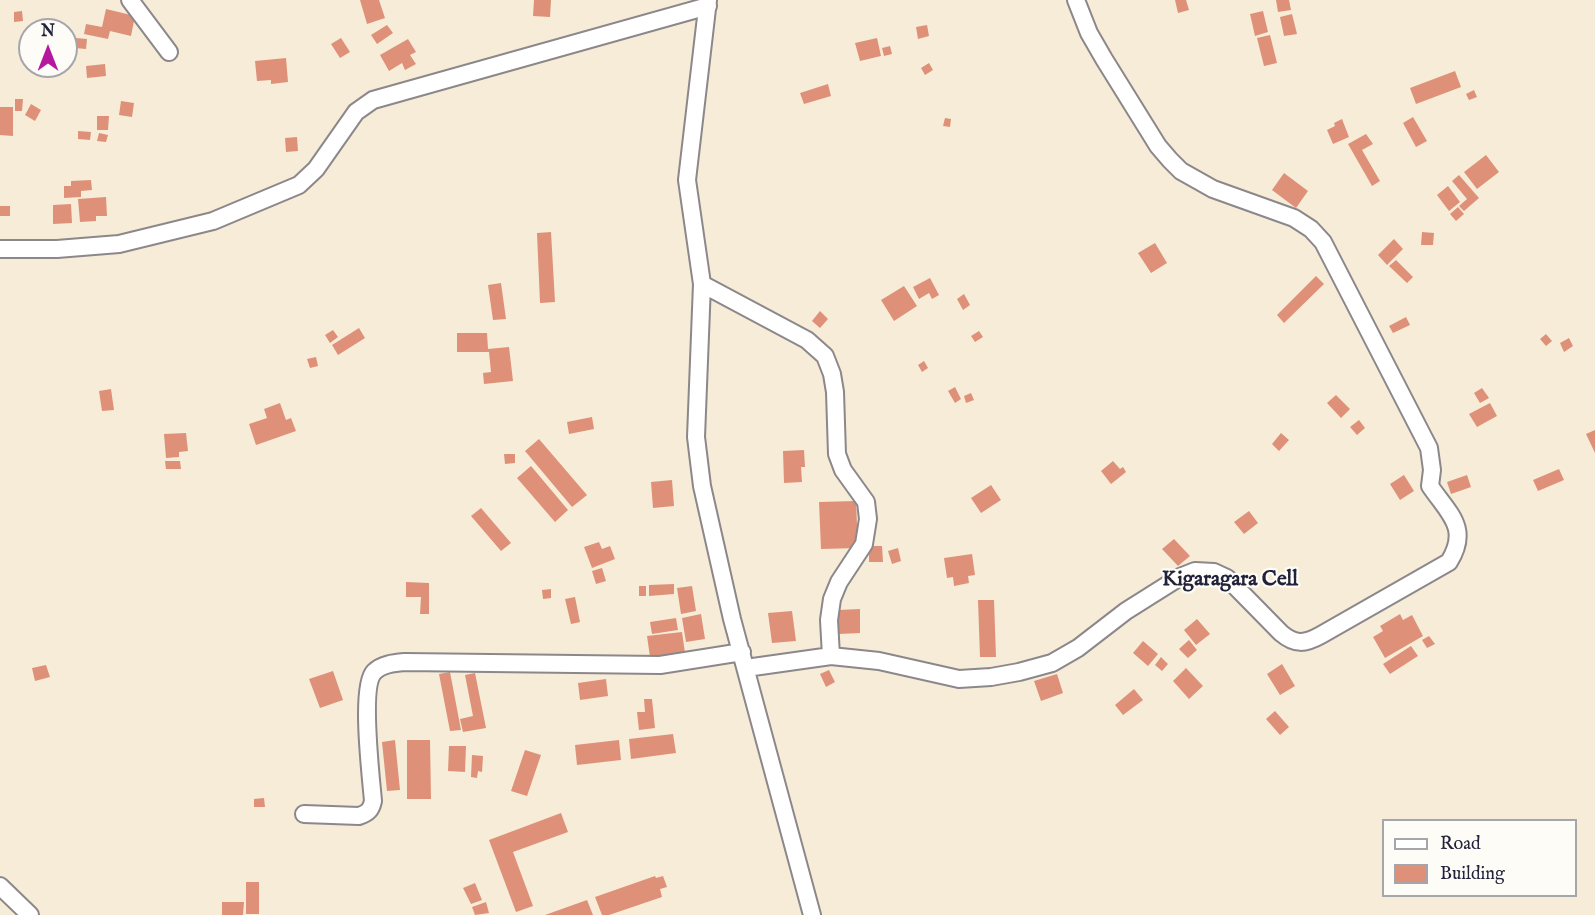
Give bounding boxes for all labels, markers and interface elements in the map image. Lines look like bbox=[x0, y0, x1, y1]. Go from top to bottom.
north arrow bbox=[18, 18, 78, 78]
text: N bbox=[41, 22, 55, 42]
district label: Kigaragara Cell bbox=[1162, 568, 1298, 594]
legend bbox=[1382, 819, 1577, 897]
text: Road bbox=[1440, 833, 1481, 856]
text: Building bbox=[1440, 863, 1505, 886]

